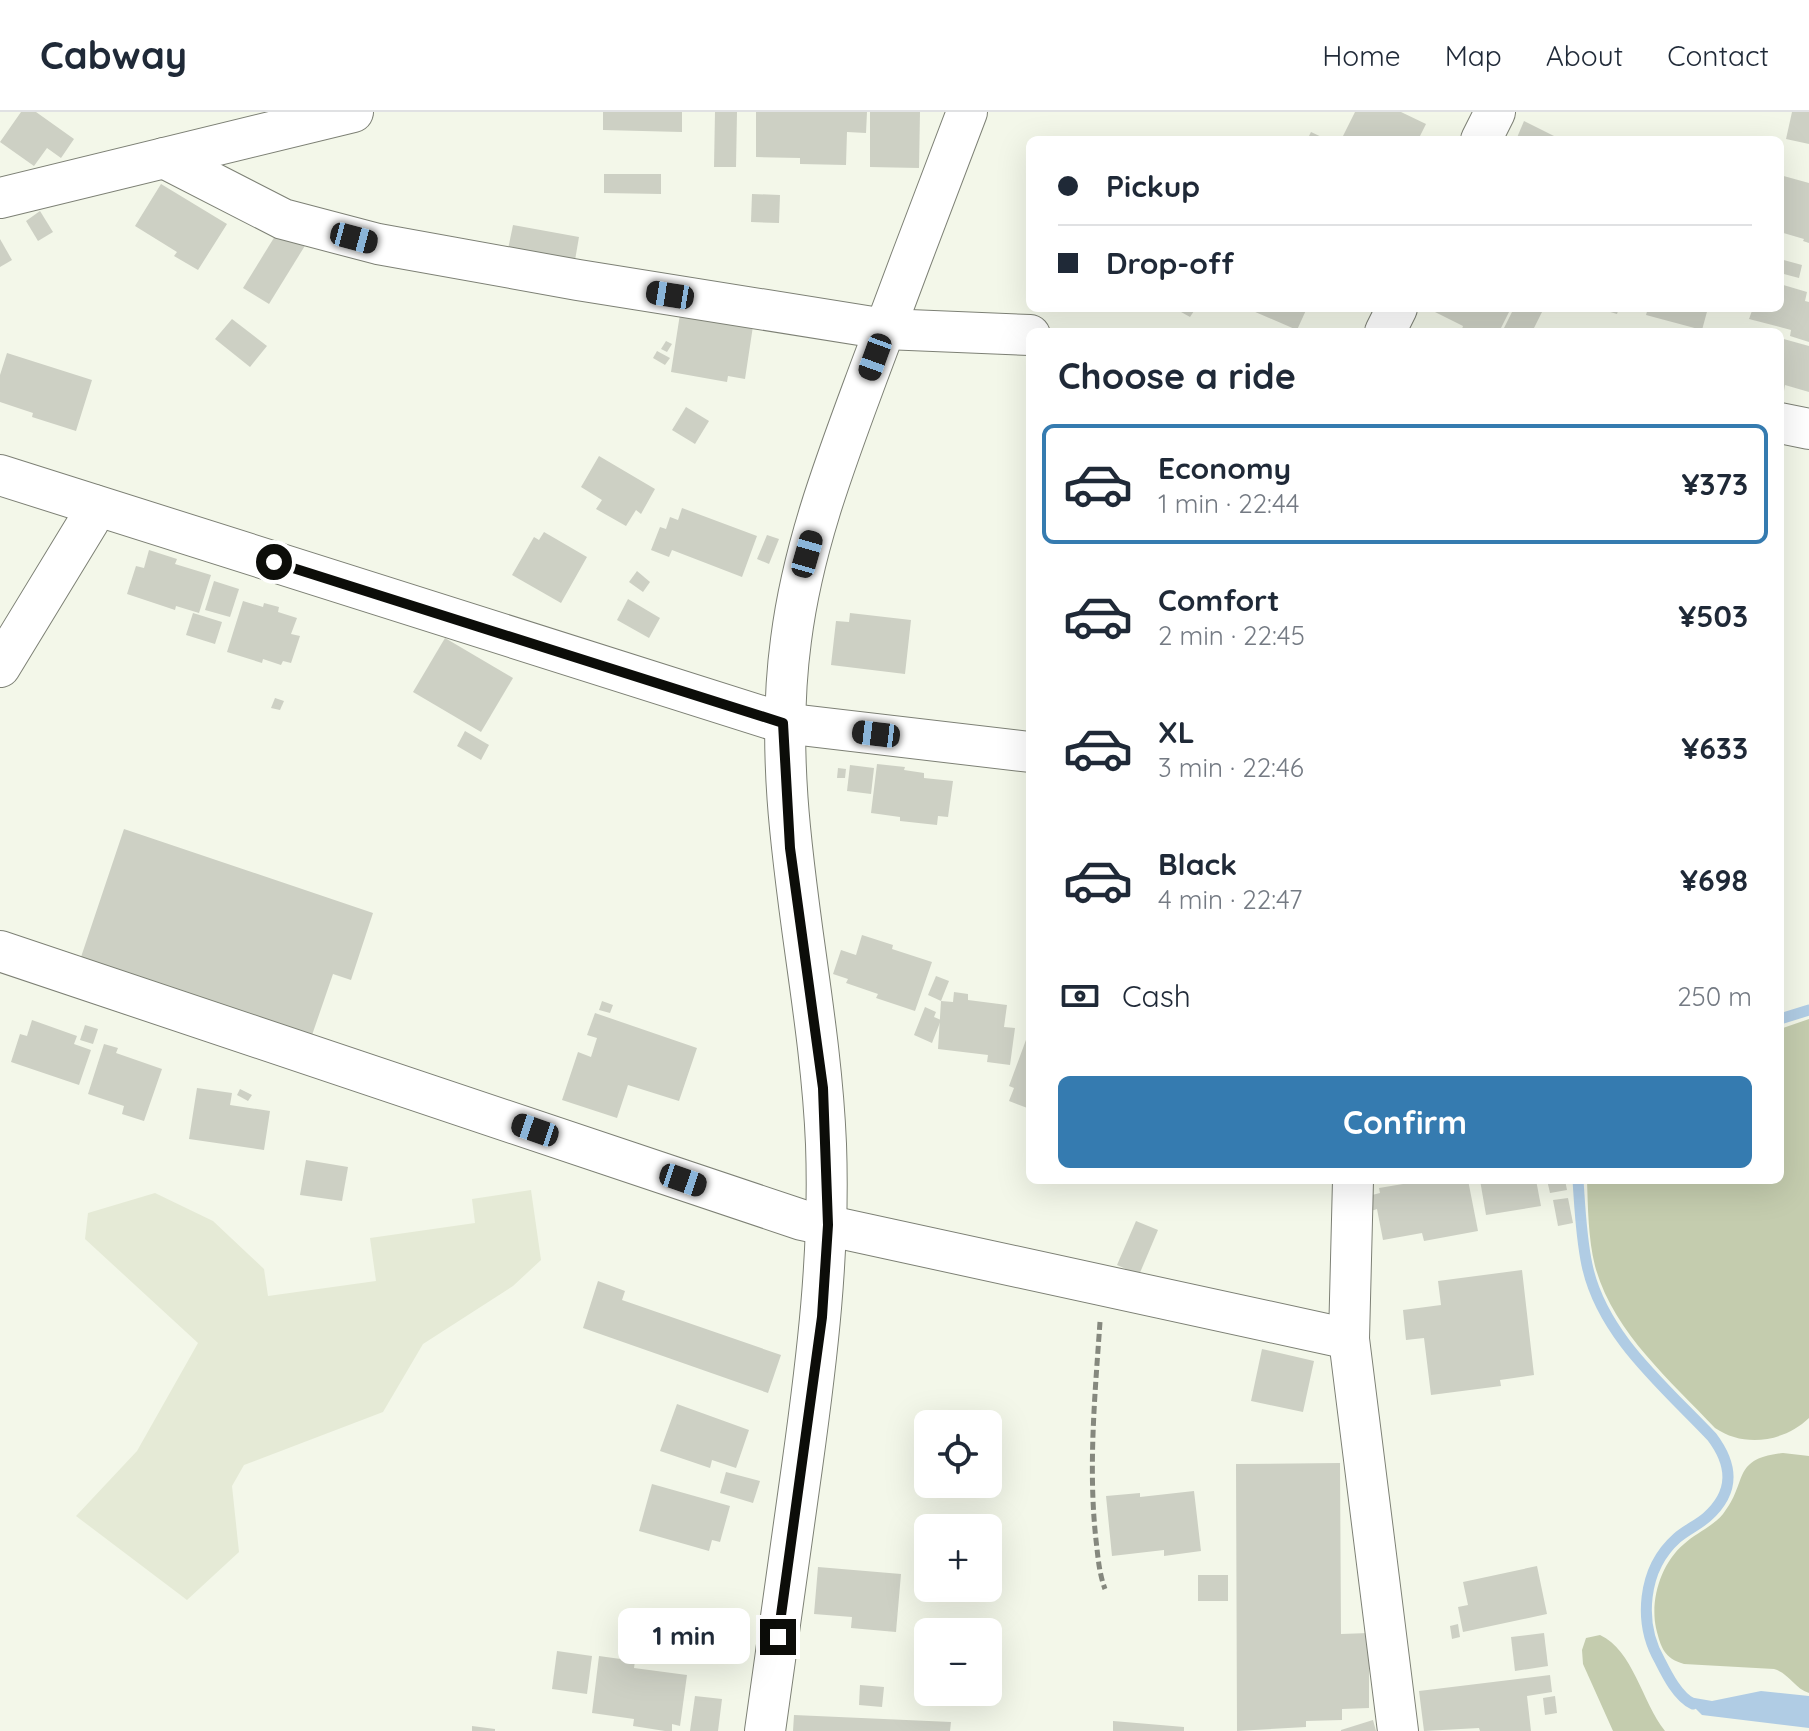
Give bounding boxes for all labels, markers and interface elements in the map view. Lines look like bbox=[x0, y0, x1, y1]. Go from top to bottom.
text: Cabway bbox=[40, 31, 187, 79]
text: Home bbox=[1322, 38, 1401, 73]
text: Map bbox=[1445, 38, 1502, 73]
text: About bbox=[1546, 38, 1623, 73]
text: Contact bbox=[1667, 38, 1769, 73]
text: Pickup bbox=[1106, 167, 1200, 205]
car bbox=[328, 220, 380, 256]
text: Drop-off bbox=[1106, 244, 1234, 282]
car bbox=[644, 279, 696, 311]
car bbox=[856, 330, 894, 384]
text: Choose a ride bbox=[1058, 353, 1296, 398]
icon: car bbox=[1062, 448, 1134, 520]
text: Economy bbox=[1158, 449, 1291, 487]
text: ¥373 bbox=[1681, 465, 1748, 503]
text: 1 min · 22:44 bbox=[1158, 487, 1299, 520]
car bbox=[789, 528, 825, 580]
route start bbox=[256, 544, 292, 580]
icon: car bbox=[1062, 580, 1134, 652]
text: Comfort bbox=[1158, 581, 1279, 619]
text: ¥503 bbox=[1678, 597, 1748, 635]
text: 2 min · 22:45 bbox=[1158, 619, 1305, 652]
icon: car bbox=[1062, 712, 1134, 784]
text: XL bbox=[1158, 713, 1195, 751]
car bbox=[851, 719, 901, 749]
text: ¥633 bbox=[1681, 729, 1748, 767]
text: 3 min · 22:46 bbox=[1158, 751, 1304, 784]
icon: car bbox=[1062, 844, 1134, 916]
text: Black bbox=[1158, 845, 1237, 883]
text: ¥698 bbox=[1680, 861, 1748, 899]
text: 4 min · 22:47 bbox=[1158, 883, 1302, 916]
icon: cash bbox=[1058, 974, 1102, 1018]
text: Cash bbox=[1122, 977, 1191, 1015]
text: 250 m bbox=[1677, 980, 1752, 1013]
button: Confirm bbox=[1058, 1076, 1752, 1168]
car bbox=[508, 1111, 562, 1149]
car bbox=[656, 1161, 710, 1199]
map controls bbox=[914, 1410, 1002, 1706]
button: locate bbox=[914, 1410, 1002, 1498]
button: + bbox=[914, 1514, 1002, 1602]
callout: 1 min bbox=[618, 1609, 750, 1665]
button: − bbox=[914, 1618, 1002, 1706]
text: 1 min bbox=[653, 1619, 716, 1652]
route end bbox=[760, 1619, 796, 1655]

